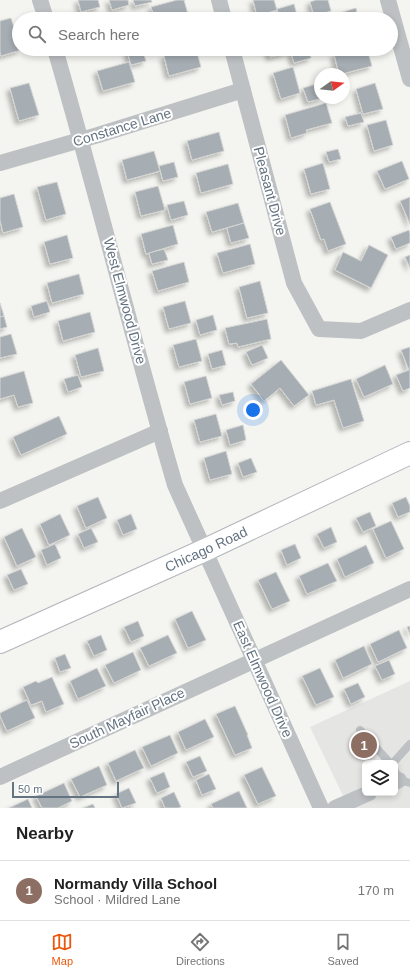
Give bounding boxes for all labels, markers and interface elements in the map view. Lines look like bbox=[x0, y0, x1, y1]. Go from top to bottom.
search box bbox=[12, 12, 398, 56]
icon: search bbox=[26, 23, 48, 45]
text: Search here bbox=[58, 26, 140, 43]
north arrow bbox=[314, 68, 350, 104]
street label: Constance Lane bbox=[71, 104, 173, 150]
street label: Pleasant Drive bbox=[250, 145, 290, 237]
street label: West Elmwood Drive bbox=[100, 236, 150, 366]
your location bbox=[243, 400, 263, 420]
street label: Chicago Road bbox=[162, 523, 250, 575]
street label: East Elmwood Drive bbox=[230, 618, 296, 740]
street label: South Mayfair Place bbox=[67, 684, 187, 752]
pin: 1 bbox=[351, 730, 377, 760]
map controls bbox=[362, 760, 398, 796]
button: layers bbox=[362, 760, 398, 796]
scale bar bbox=[12, 780, 119, 799]
text: 50 m bbox=[18, 783, 42, 795]
text: Nearby bbox=[16, 824, 74, 843]
text: Normandy Villa School bbox=[54, 875, 217, 892]
text: 1 bbox=[25, 883, 33, 898]
text: 170 m bbox=[358, 883, 394, 898]
text: School · Mildred Lane bbox=[54, 892, 180, 907]
tab: Map bbox=[51, 931, 73, 967]
tab: Directions bbox=[176, 931, 225, 967]
tab: Saved bbox=[327, 931, 359, 967]

